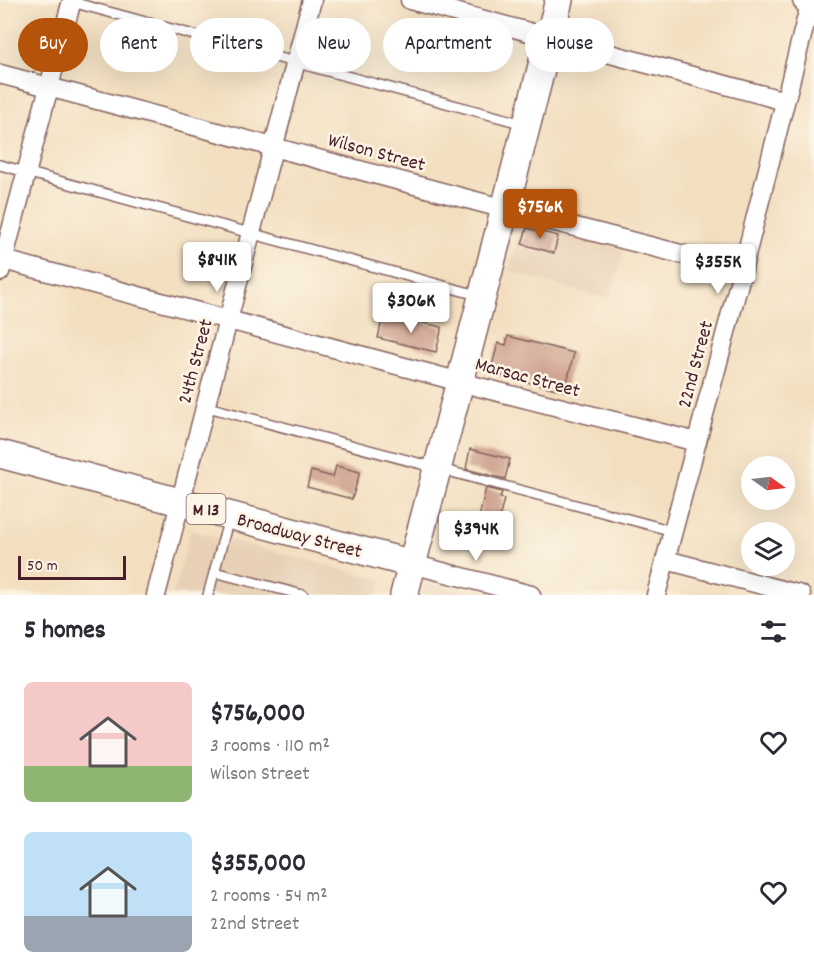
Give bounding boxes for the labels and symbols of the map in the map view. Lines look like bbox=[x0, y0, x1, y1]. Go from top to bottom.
street label: Wilson Street bbox=[324, 127, 428, 180]
pin: $756K bbox=[498, 189, 582, 240]
pin: $841K bbox=[175, 242, 259, 293]
pin: $355K bbox=[676, 244, 760, 295]
pin: $306K bbox=[369, 283, 453, 334]
street label: 24th Street bbox=[172, 316, 222, 407]
street label: 22nd Street bbox=[672, 318, 722, 412]
street label: Marsac Street bbox=[472, 351, 583, 406]
north arrow bbox=[741, 456, 795, 510]
road number: M 13 bbox=[186, 494, 226, 524]
street label: Broadway Street bbox=[234, 507, 365, 567]
pin: $394K bbox=[434, 511, 518, 562]
scale bar bbox=[18, 553, 126, 580]

